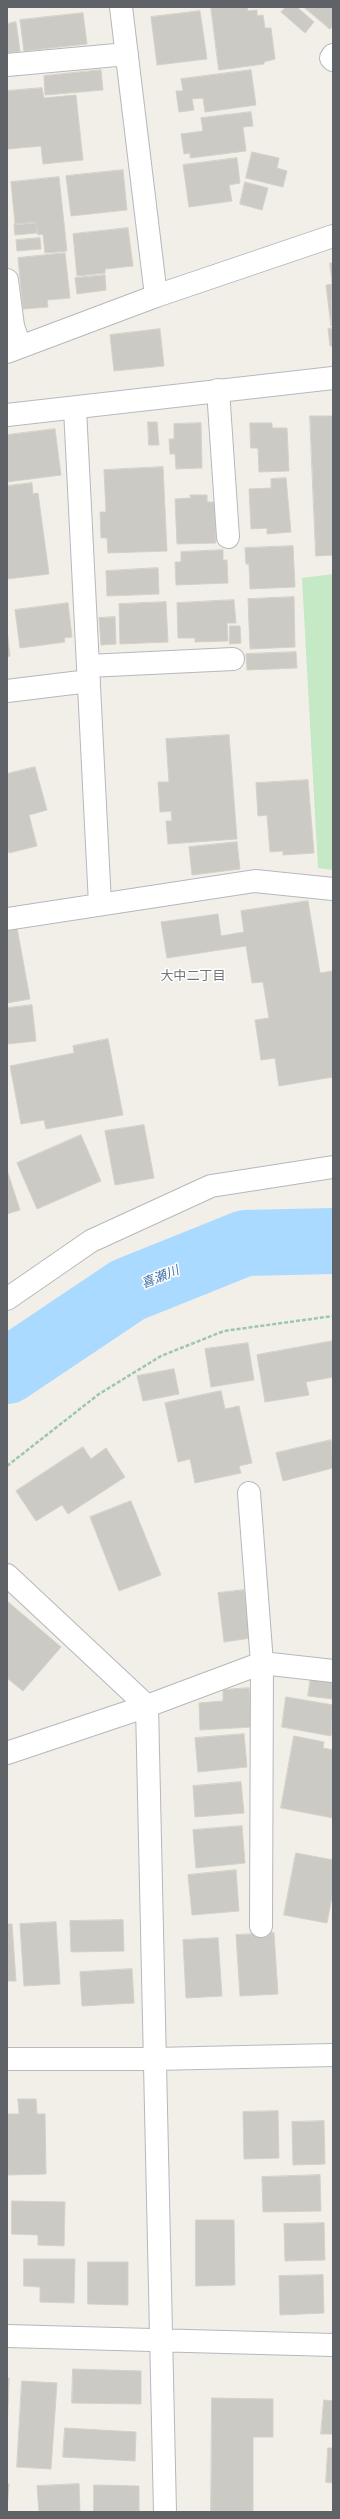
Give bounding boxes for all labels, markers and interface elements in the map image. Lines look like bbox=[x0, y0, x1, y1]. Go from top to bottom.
district label: 大中二丁目 bbox=[161, 968, 225, 984]
water label: 喜瀬川 bbox=[139, 1262, 181, 1292]

